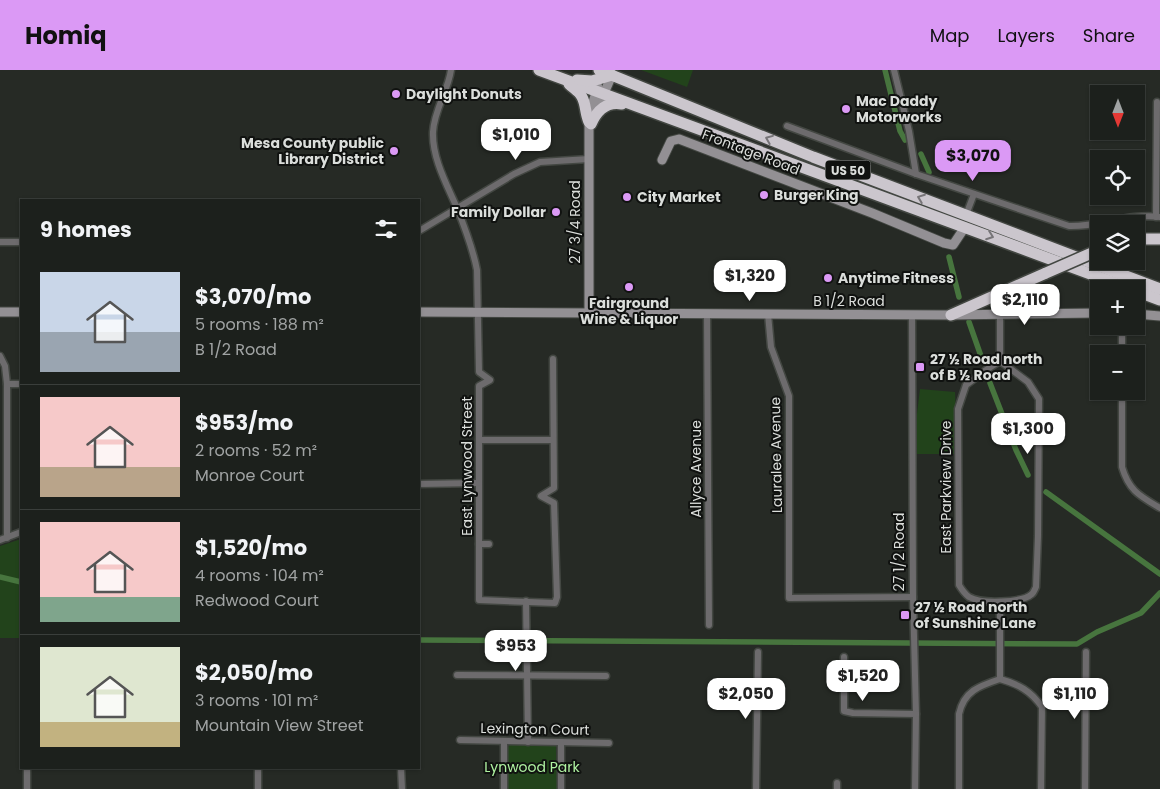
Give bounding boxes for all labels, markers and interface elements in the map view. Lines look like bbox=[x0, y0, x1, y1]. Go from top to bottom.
text: Homiq bbox=[25, 19, 107, 52]
text: Map bbox=[930, 23, 970, 48]
text: Layers bbox=[998, 23, 1055, 48]
text: Share bbox=[1083, 23, 1135, 48]
place label: Daylight Donuts bbox=[406, 84, 522, 104]
north arrow bbox=[1090, 85, 1145, 140]
map controls bbox=[1090, 85, 1145, 400]
marker: Daylight Donuts bbox=[390, 88, 402, 100]
place label: Mac Daddy Motorworks bbox=[856, 91, 942, 127]
marker: Mac Daddy Motorworks bbox=[840, 103, 852, 115]
pin: $1,010 bbox=[475, 118, 557, 161]
text: $1,010 bbox=[492, 123, 540, 146]
street label: Frontage Road bbox=[699, 124, 803, 180]
place label: Mesa County public Library District bbox=[241, 133, 385, 169]
one-way arrow bbox=[765, 135, 774, 145]
pin: $3,070 bbox=[932, 140, 1014, 182]
text: $3,070 bbox=[946, 144, 1000, 167]
marker: Mesa County public Library District bbox=[388, 145, 400, 157]
button: locate bbox=[1090, 150, 1145, 205]
road number: US 50 bbox=[826, 160, 870, 180]
street label: 27 3/4 Road bbox=[565, 180, 585, 264]
place label: Burger King bbox=[774, 185, 859, 205]
place label: City Market bbox=[637, 187, 721, 207]
marker: Burger King bbox=[758, 189, 770, 201]
marker: City Market bbox=[621, 191, 633, 203]
one-way arrow bbox=[917, 194, 926, 204]
place label: Family Dollar bbox=[451, 202, 546, 222]
marker: Family Dollar bbox=[550, 206, 562, 218]
text: 9 homes bbox=[40, 215, 132, 244]
icon: filters bbox=[372, 215, 400, 243]
button: layers bbox=[1090, 215, 1145, 270]
one-way arrow bbox=[985, 230, 994, 240]
pin: $1,320 bbox=[709, 260, 791, 302]
text: $1,320 bbox=[725, 264, 775, 287]
place label: Anytime Fitness bbox=[838, 268, 954, 288]
marker: Anytime Fitness bbox=[822, 272, 834, 284]
button: + bbox=[1090, 280, 1145, 335]
marker: Fairground Wine & Liquor bbox=[623, 281, 635, 293]
text: $3,070/mo bbox=[195, 282, 311, 311]
pin: $2,110 bbox=[984, 284, 1066, 326]
text: $2,110 bbox=[1002, 288, 1048, 311]
street label: B 1/2 Road bbox=[813, 291, 885, 311]
icon: home bbox=[80, 292, 140, 352]
place label: Fairground Wine & Liquor bbox=[580, 293, 678, 329]
text: 5 rooms · 188 m² bbox=[195, 313, 324, 336]
text: B 1/2 Road bbox=[195, 338, 277, 361]
button: − bbox=[1090, 345, 1145, 400]
place label: 27 ½ Road north of B ½ Road bbox=[930, 349, 1042, 385]
marker: 27 ½ Road north of B ½ Road bbox=[914, 361, 926, 373]
street label: East Lynwood Street bbox=[457, 396, 477, 536]
street label: Lauralee Avenue bbox=[765, 396, 787, 513]
text: $953/mo bbox=[195, 408, 293, 437]
pin: $1,300 bbox=[987, 412, 1069, 455]
icon: home bbox=[80, 417, 140, 477]
text: $1,300 bbox=[1002, 417, 1054, 440]
street label: Allyce Avenue bbox=[686, 420, 706, 518]
street label: East Parkview Drive bbox=[936, 420, 956, 554]
text: 2 rooms · 52 m² bbox=[195, 439, 317, 462]
text: Monroe Court bbox=[195, 464, 304, 487]
street label: 27 1/2 Road bbox=[889, 513, 909, 591]
text: $1,520/mo bbox=[195, 533, 307, 562]
icon: home bbox=[80, 542, 140, 602]
text: 4 rooms · 104 m² bbox=[195, 564, 324, 587]
text: Redwood Court bbox=[195, 589, 319, 612]
place label: 27 ½ Road north of Sunshine Lane bbox=[915, 597, 1036, 633]
marker: 27 ½ Road north of Sunshine Lane bbox=[899, 609, 911, 621]
pin: $953 bbox=[486, 630, 546, 672]
text: $953 bbox=[496, 634, 536, 657]
text: $2,050/mo bbox=[195, 658, 313, 687]
pin: $1,520 bbox=[822, 660, 904, 702]
text: $1,520 bbox=[837, 664, 889, 687]
icon: home bbox=[80, 667, 140, 727]
pin: $2,050 bbox=[705, 678, 787, 720]
pin: $1,110 bbox=[1034, 678, 1116, 720]
text: $2,050 bbox=[718, 682, 774, 705]
text: $1,110 bbox=[1053, 682, 1097, 705]
text: 3 rooms · 101 m² bbox=[195, 689, 318, 712]
text: Mountain View Street bbox=[195, 714, 364, 737]
street label: Lexington Court bbox=[480, 718, 590, 740]
park label: Lynwood Park bbox=[484, 757, 581, 777]

